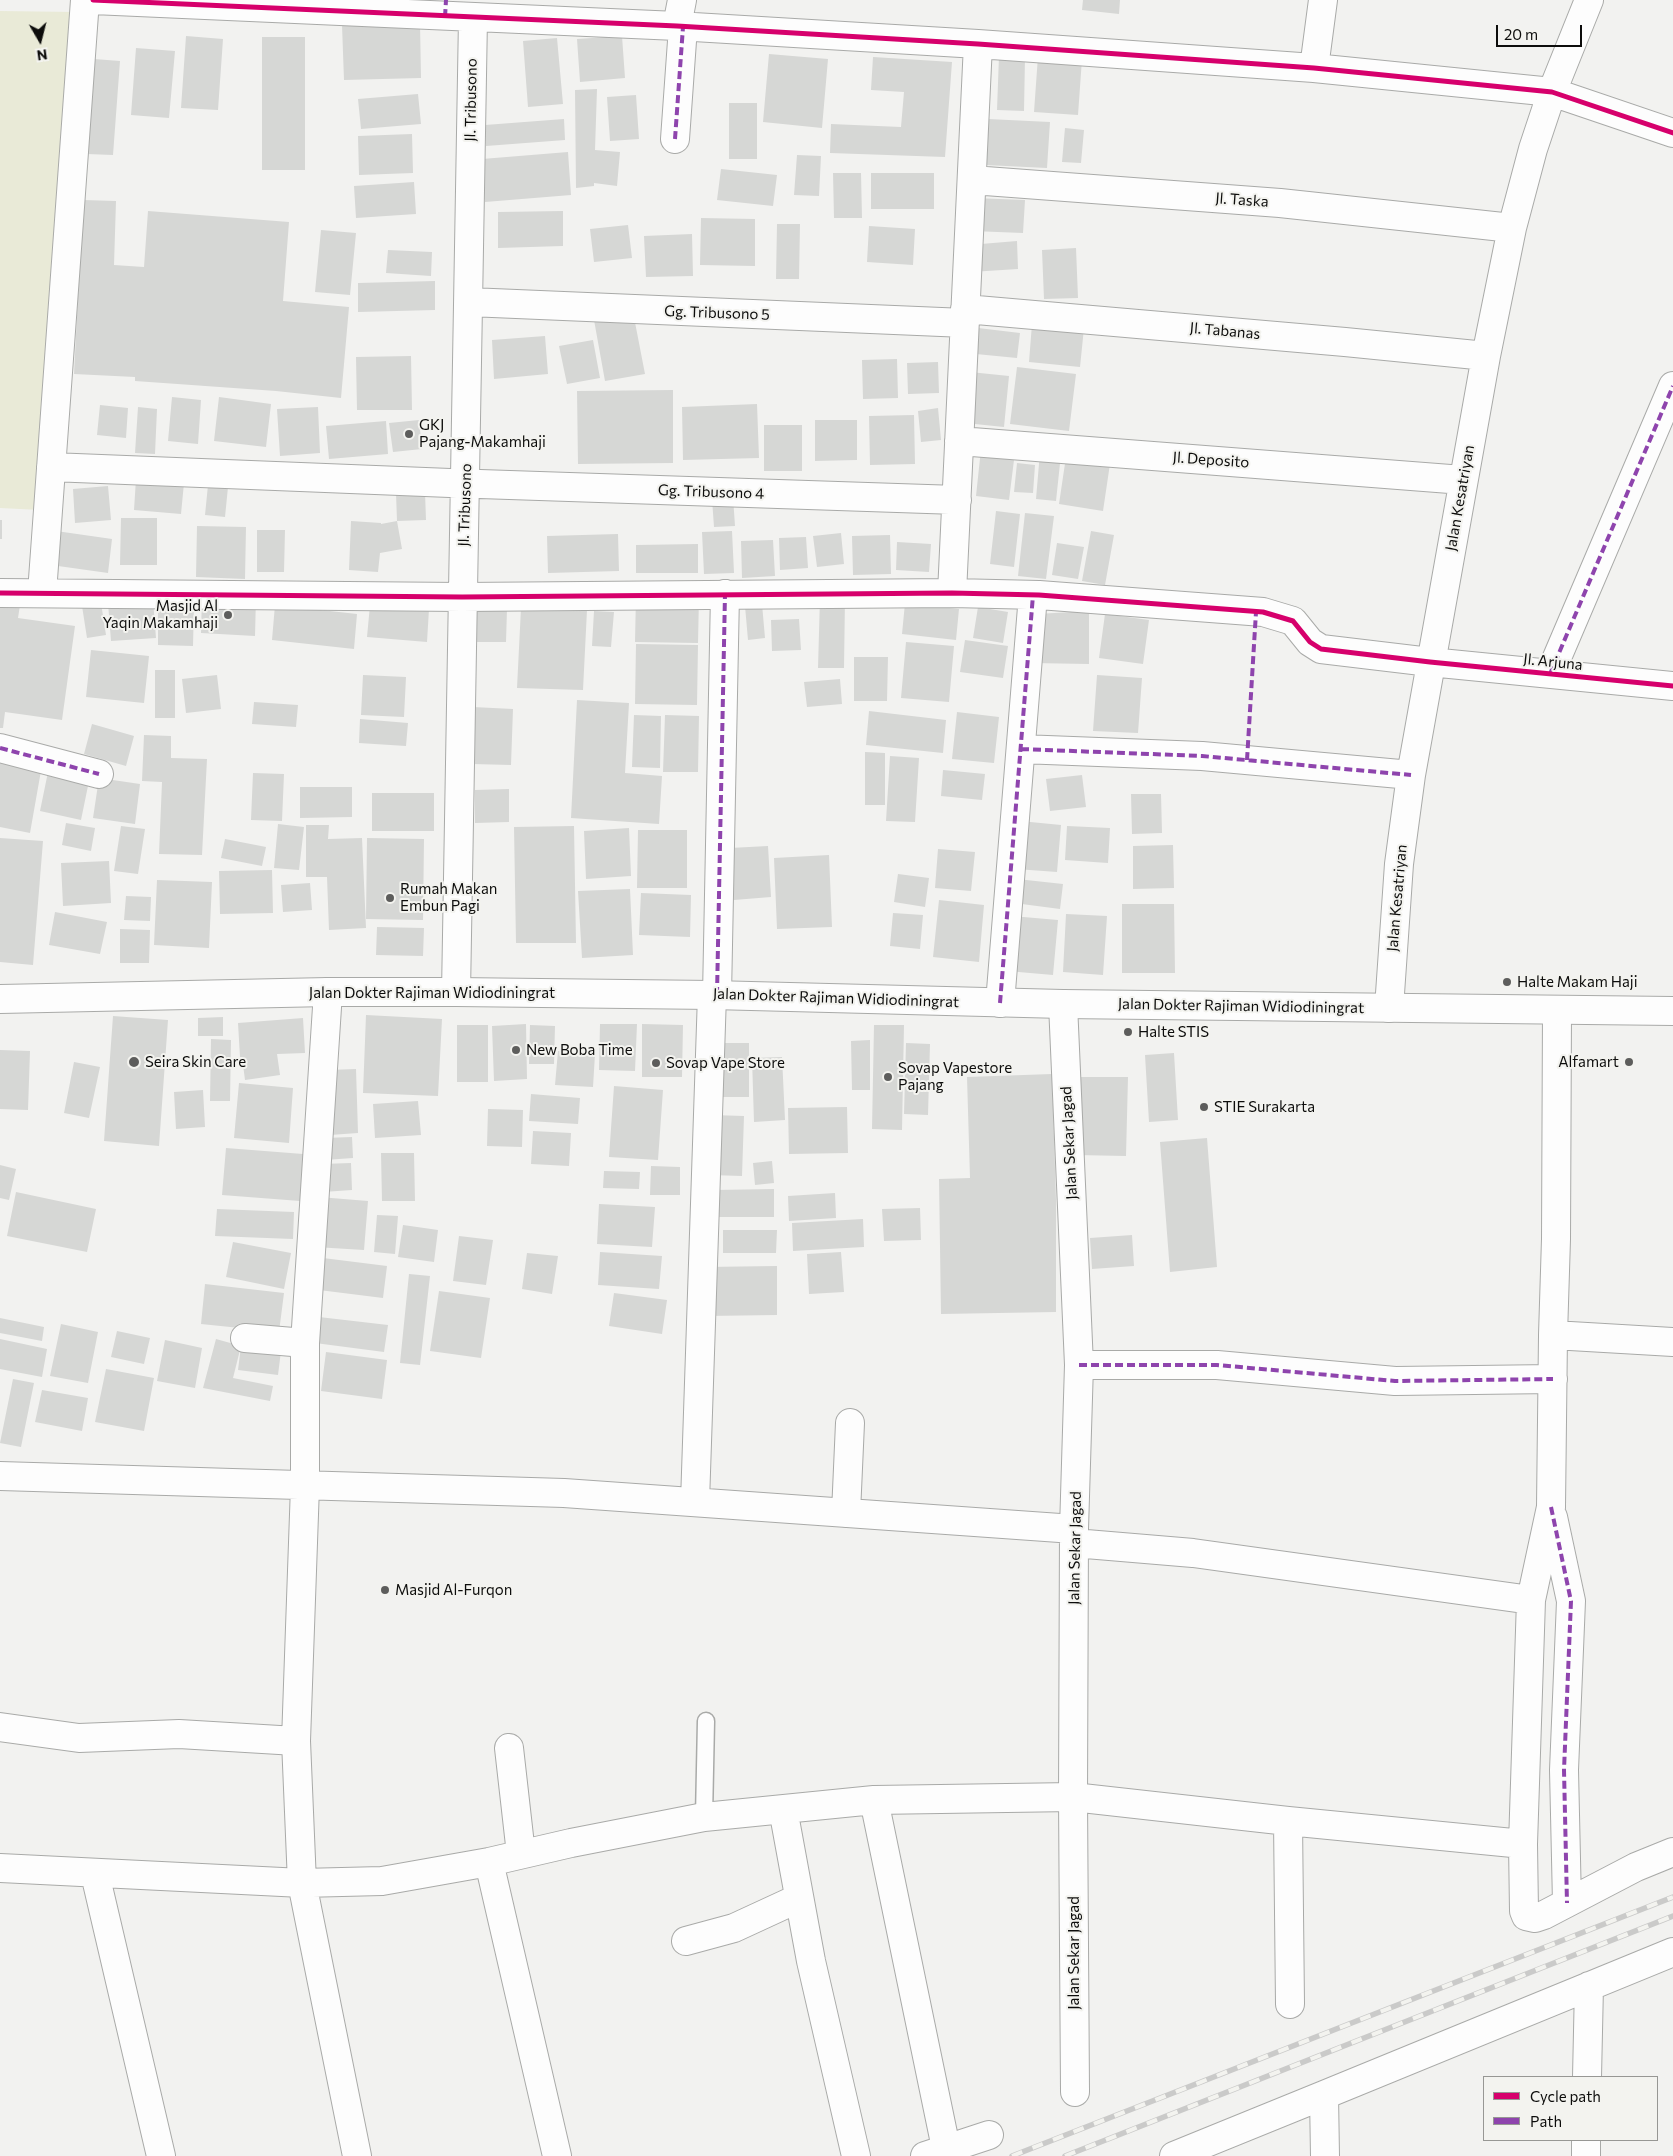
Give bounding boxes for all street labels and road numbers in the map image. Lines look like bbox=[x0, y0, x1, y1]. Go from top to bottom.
street label: Jl. Tribusono bbox=[461, 58, 481, 142]
street label: Jl. Taska bbox=[1215, 189, 1269, 211]
street label: Gg. Tribusono 5 bbox=[664, 302, 770, 324]
street label: Jl. Tabanas bbox=[1189, 319, 1261, 343]
street label: Jalan Kesatriyan bbox=[1442, 444, 1478, 552]
street label: Jl. Deposito bbox=[1172, 448, 1250, 472]
street label: Jl. Tribusono bbox=[455, 463, 475, 547]
street label: Gg. Tribusono 4 bbox=[658, 481, 764, 503]
street label: Jl. Arjuna bbox=[1522, 650, 1584, 674]
street label: Jalan Kesatriyan bbox=[1383, 844, 1411, 952]
street label: Jalan Dokter Rajiman Widiodiningrat bbox=[309, 984, 555, 1002]
street label: Jalan Dokter Rajiman Widiodiningrat bbox=[713, 985, 959, 1011]
street label: Jalan Dokter Rajiman Widiodiningrat bbox=[1118, 995, 1364, 1017]
street label: Jalan Sekar Jagad bbox=[1057, 1086, 1081, 1200]
street label: Jalan Sekar Jagad bbox=[1065, 1491, 1085, 1605]
street label: Jalan Sekar Jagad bbox=[1065, 1896, 1083, 2010]

